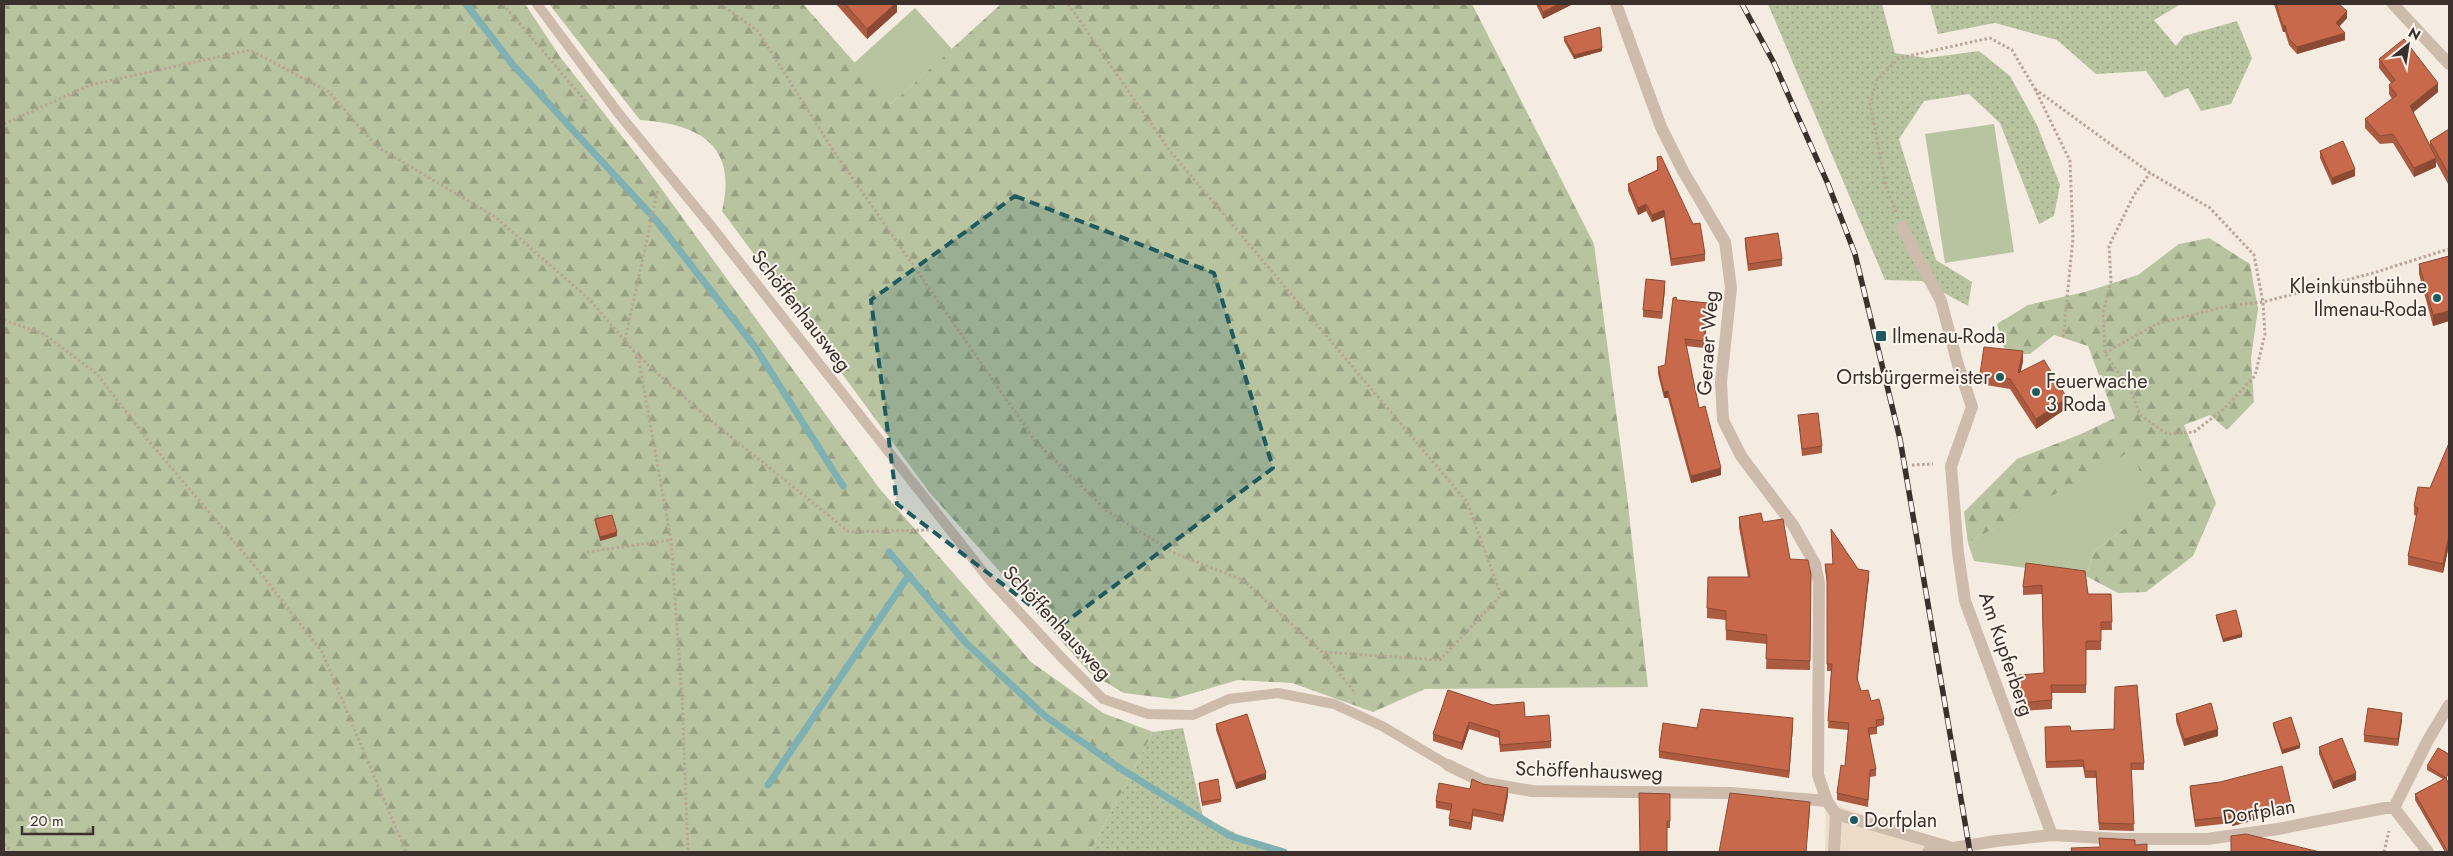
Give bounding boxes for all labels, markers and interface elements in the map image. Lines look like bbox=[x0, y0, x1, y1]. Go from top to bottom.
north arrow bbox=[2383, 20, 2433, 70]
text: N bbox=[2405, 22, 2424, 45]
street label: Schöffenhausweg bbox=[744, 244, 858, 378]
place label: Kleinkunstbühne Ilmenau-Roda bbox=[2289, 272, 2427, 324]
street label: Geraer Weg bbox=[1690, 289, 1726, 397]
marker: Kleinkunstbühne Ilmenau-Roda bbox=[2431, 292, 2443, 304]
place label: Ilmenau-Roda bbox=[1892, 322, 2005, 351]
marker: Ilmenau-Roda bbox=[1874, 329, 1888, 343]
place label: Ortsbürgermeister bbox=[1836, 363, 1990, 392]
place label: Feuerwache 3 Roda bbox=[2046, 367, 2148, 419]
marker: Ortsbürgermeister bbox=[1994, 371, 2006, 383]
marker: Feuerwache 3 Roda bbox=[2030, 386, 2042, 398]
street label: Schöffenhausweg bbox=[996, 559, 1118, 687]
street label: Am Kupferberg bbox=[1971, 588, 2041, 720]
street label: Schöffenhausweg bbox=[1515, 754, 1663, 788]
street label: Dorfplan bbox=[2221, 792, 2297, 832]
scale bar bbox=[22, 804, 94, 836]
place label: Dorfplan bbox=[1864, 806, 1937, 835]
text: 20 m bbox=[30, 810, 64, 832]
marker: Dorfplan bbox=[1848, 814, 1860, 826]

